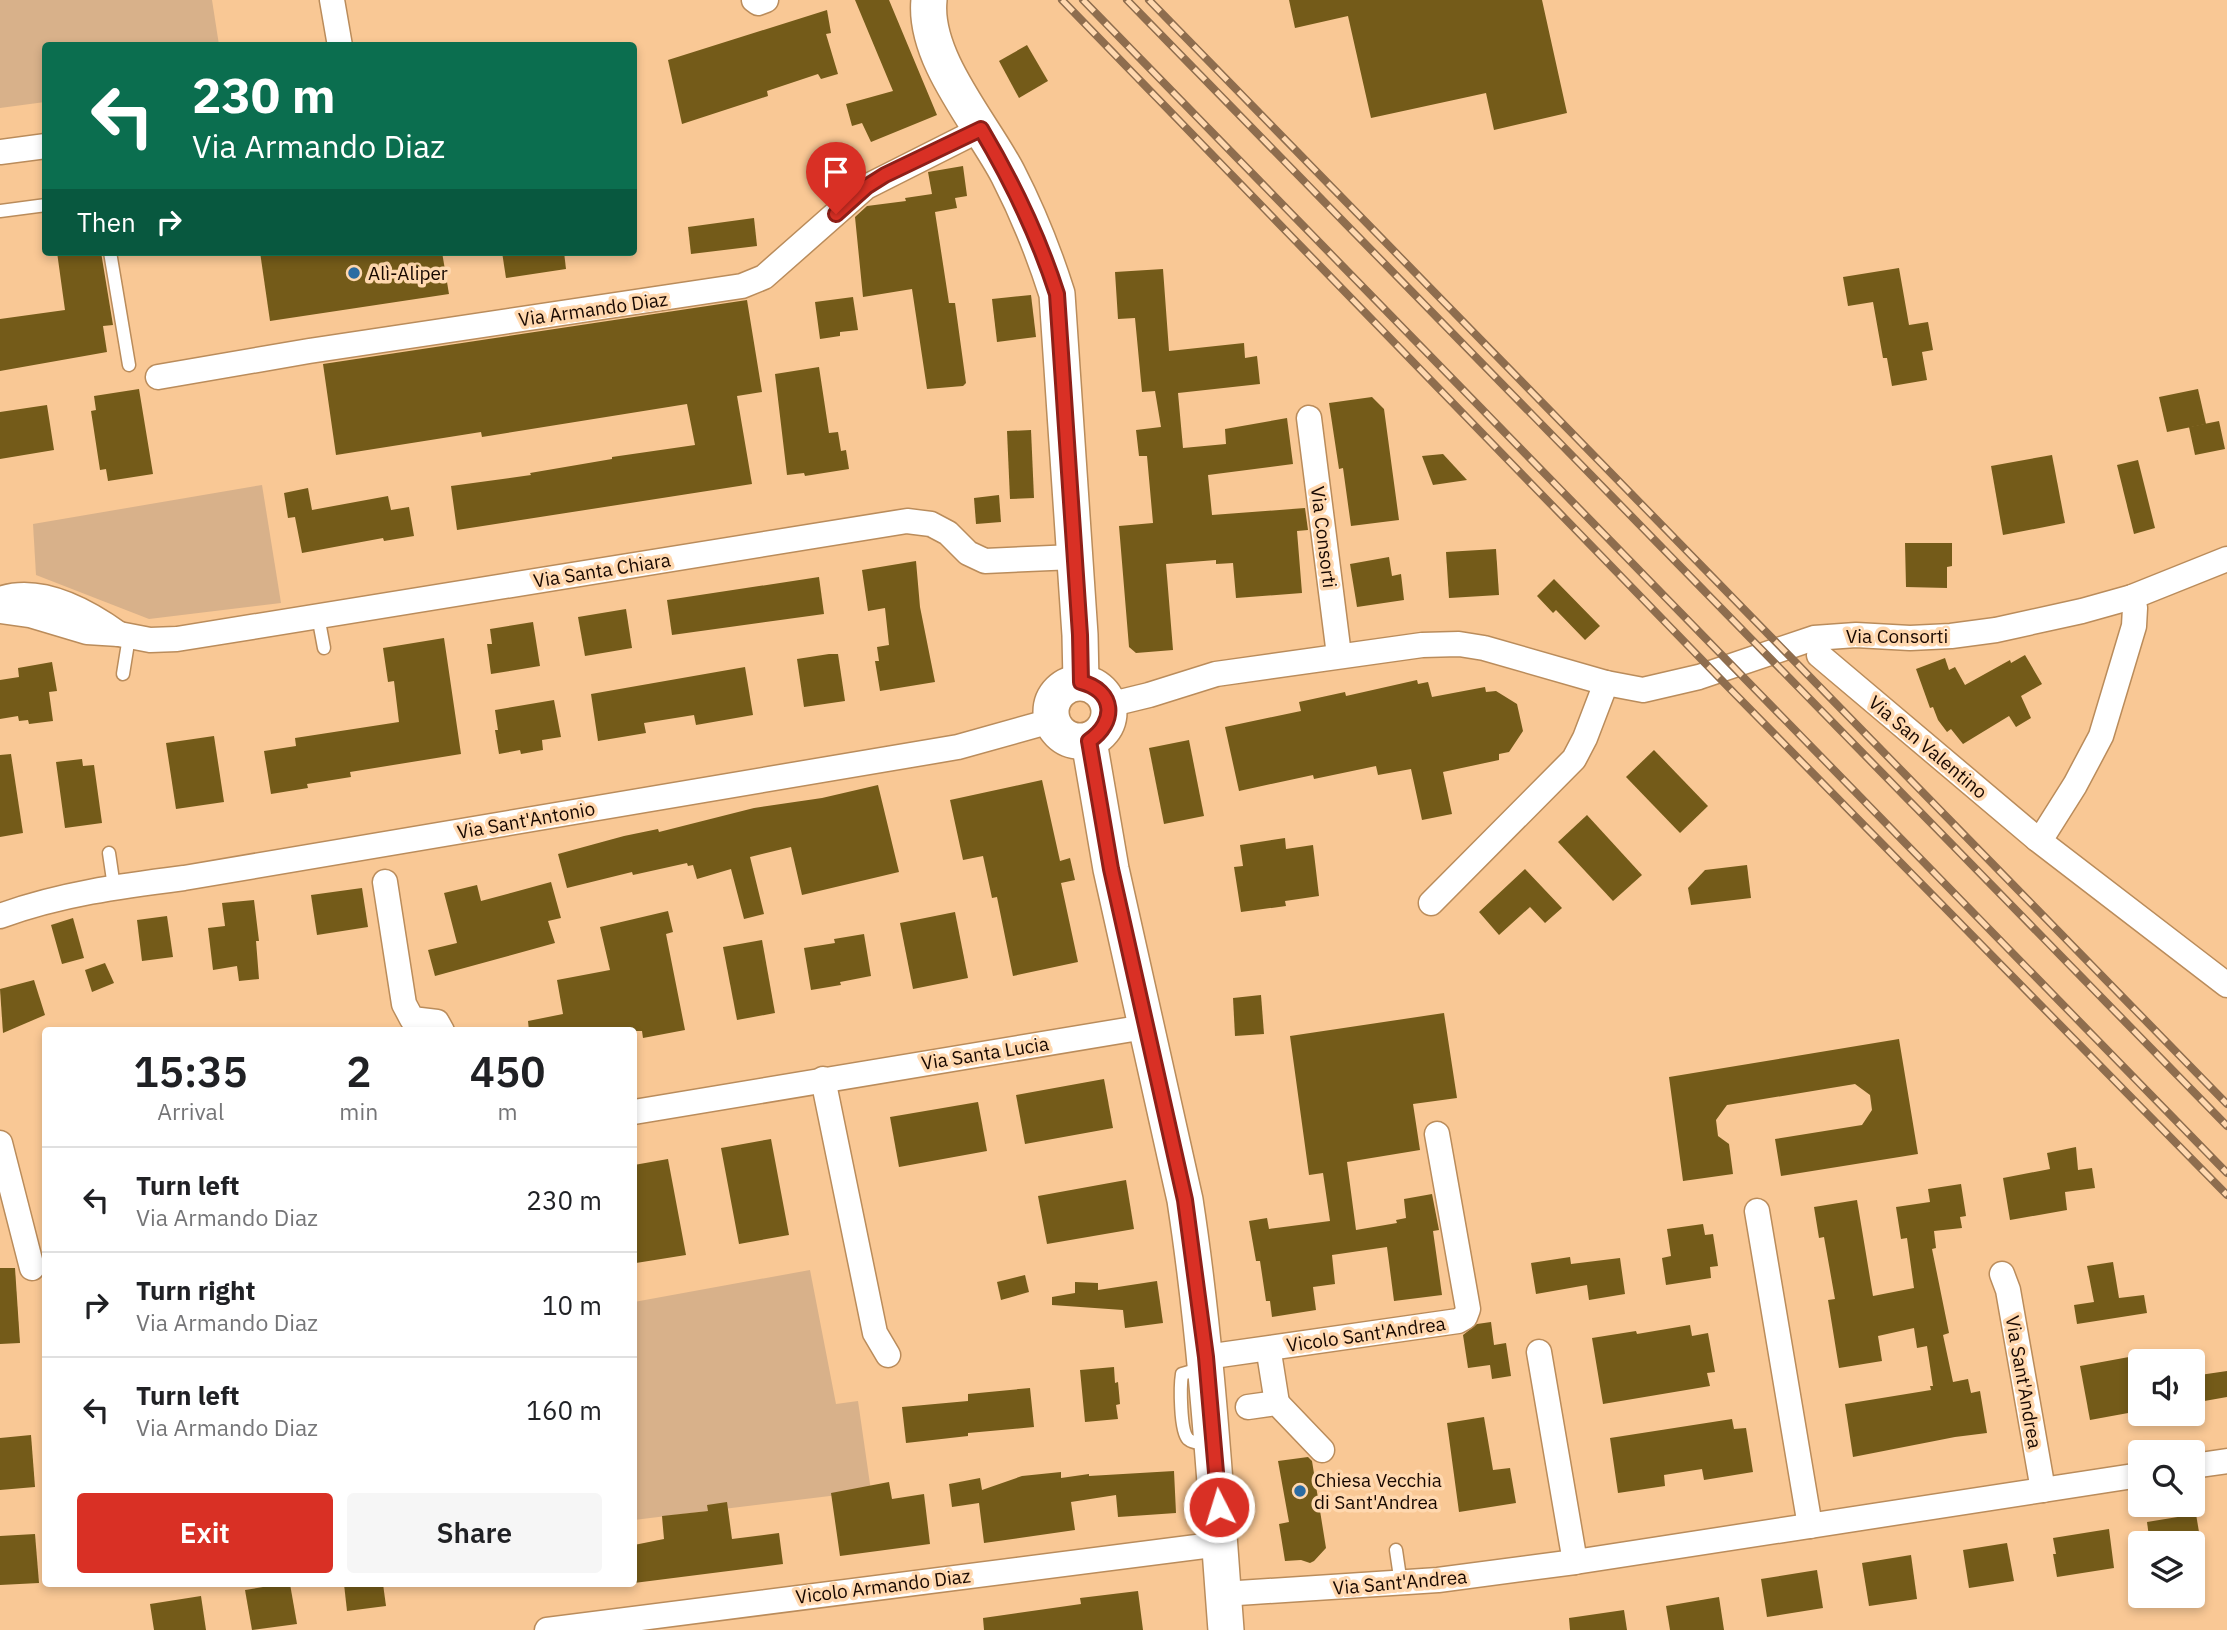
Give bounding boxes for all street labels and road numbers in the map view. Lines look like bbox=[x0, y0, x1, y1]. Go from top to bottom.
street label: Via Armando Diaz bbox=[517, 287, 669, 331]
street label: Via Consorti bbox=[1306, 485, 1342, 589]
street label: Via Santa Chiara bbox=[532, 547, 672, 593]
street label: Via Consorti bbox=[1846, 624, 1948, 648]
street label: Via San Valentino bbox=[1864, 690, 1992, 804]
street label: Via Sant'Antonio bbox=[455, 796, 597, 844]
street label: Via Santa Lucia bbox=[920, 1031, 1050, 1075]
street label: Vicolo Sant'Andrea bbox=[1285, 1311, 1447, 1357]
street label: Via Sant'Andrea bbox=[2000, 1314, 2048, 1450]
street label: Vicolo Armando Diaz bbox=[794, 1563, 972, 1609]
street label: Via Sant'Andrea bbox=[1332, 1564, 1468, 1600]

